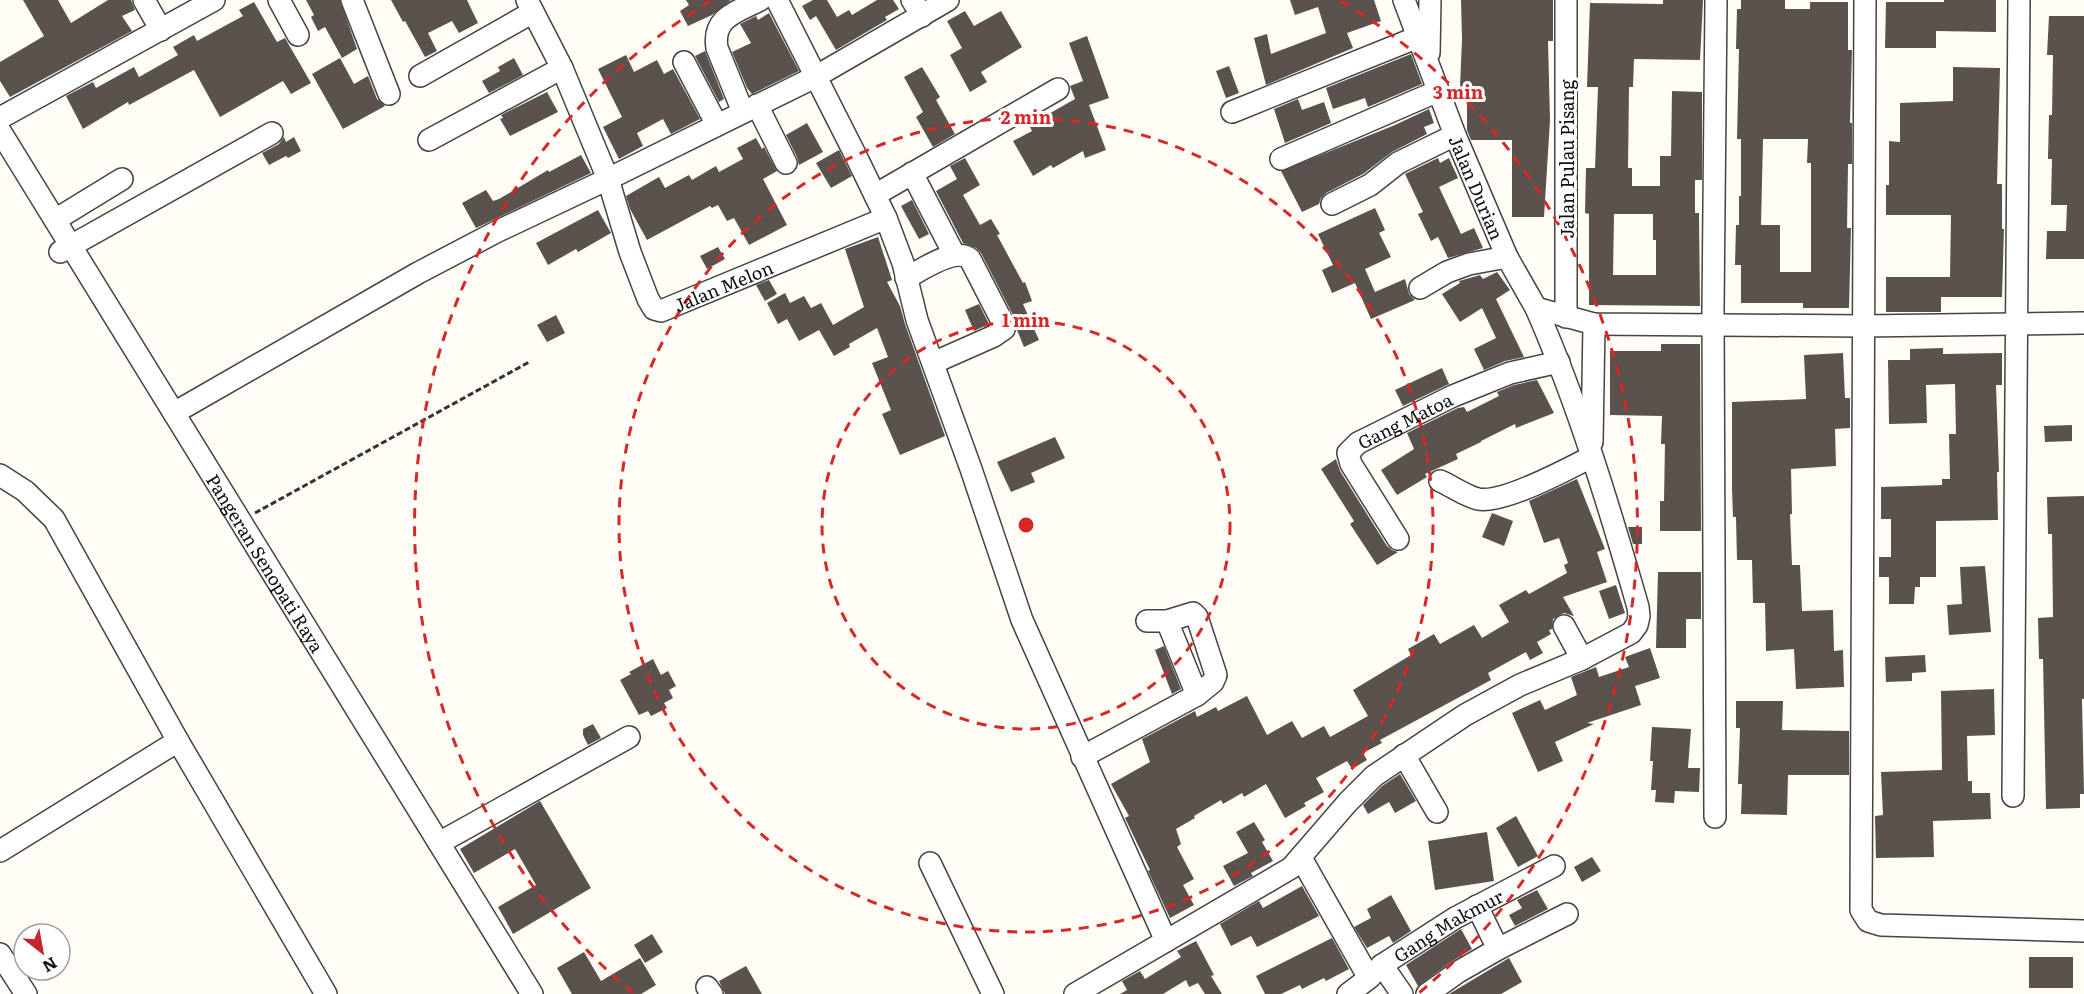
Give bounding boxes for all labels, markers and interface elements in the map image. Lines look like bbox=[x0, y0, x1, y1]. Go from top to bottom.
text: 3 min bbox=[1433, 78, 1484, 105]
street label: Jalan Pulau Pisang bbox=[1553, 79, 1580, 239]
text: 2 min bbox=[1001, 103, 1052, 130]
street label: Jalan Durian bbox=[1443, 131, 1511, 244]
street label: Jalan Melon bbox=[669, 253, 777, 318]
text: 1 min bbox=[1002, 306, 1051, 333]
street label: Gang Matoa bbox=[1352, 385, 1457, 455]
street label: Pangeran Senopati Raya bbox=[201, 468, 332, 657]
centre of rings bbox=[1016, 515, 1036, 535]
street label: Gang Makmur bbox=[1388, 881, 1508, 968]
north arrow bbox=[12, 922, 72, 982]
text: N bbox=[38, 952, 62, 979]

